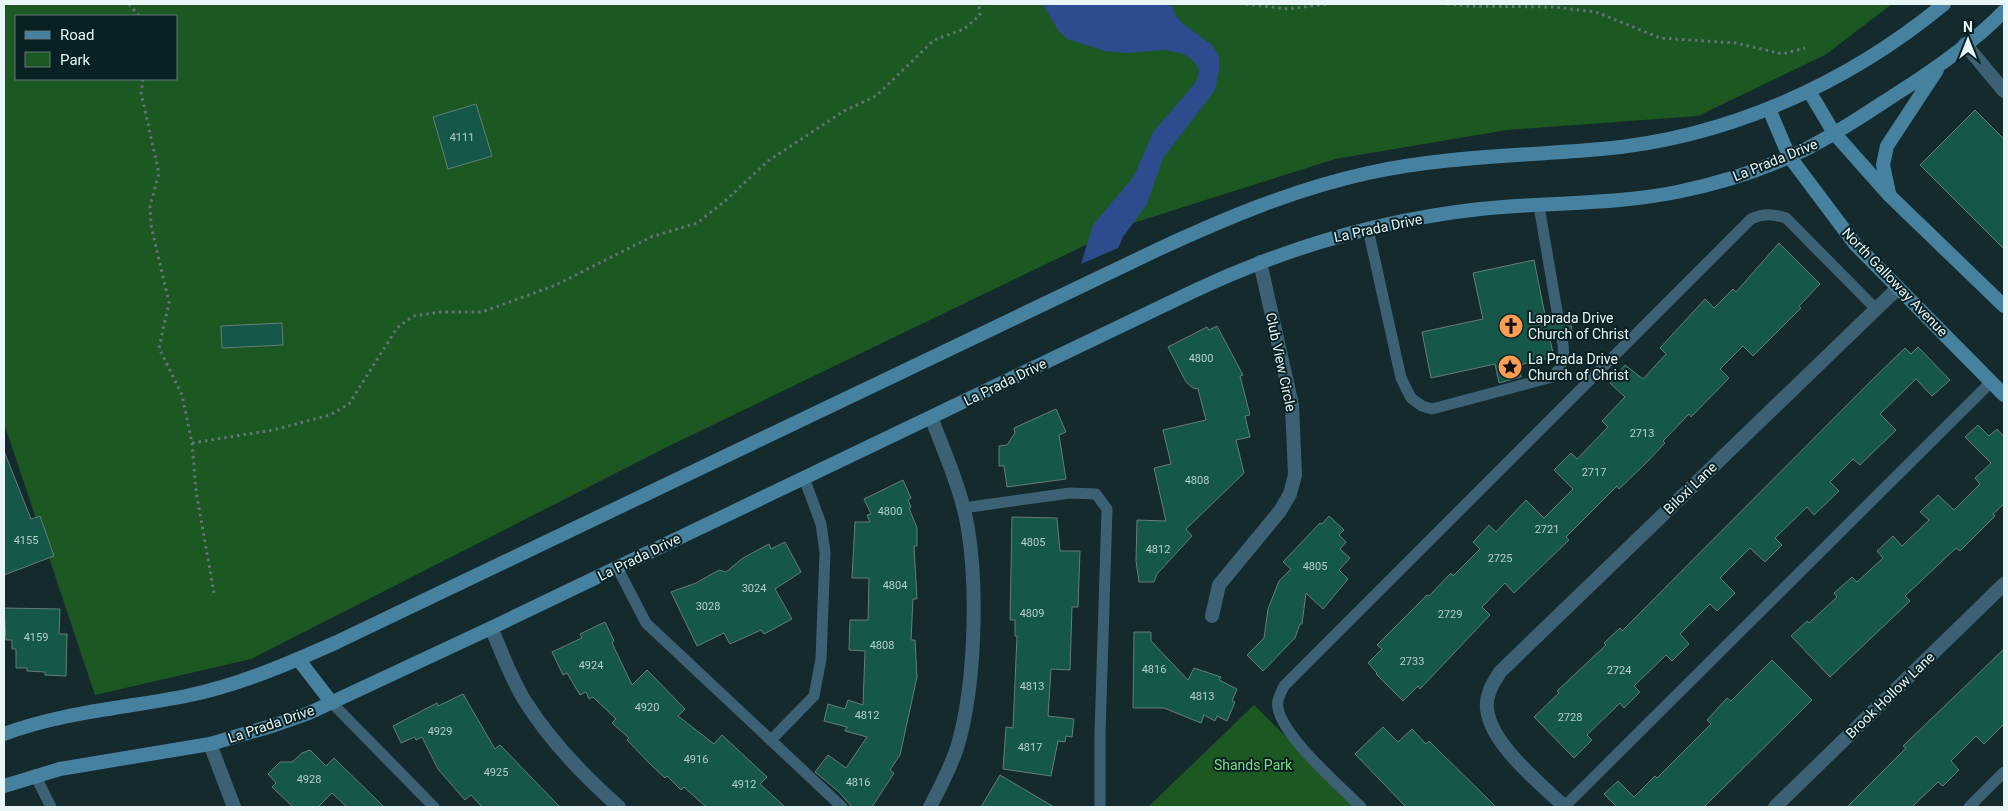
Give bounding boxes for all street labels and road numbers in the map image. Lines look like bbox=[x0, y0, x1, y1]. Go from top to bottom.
street label: La Prada Drive bbox=[1730, 136, 1820, 184]
street label: La Prada Drive bbox=[1332, 211, 1424, 245]
street label: North Galloway Avenue bbox=[1839, 224, 1951, 340]
street label: Club View Circle bbox=[1263, 311, 1299, 413]
street label: La Prada Drive bbox=[961, 355, 1049, 409]
street label: Biloxi Lane bbox=[1660, 459, 1720, 517]
street label: La Prada Drive bbox=[595, 530, 683, 584]
street label: Brook Hollow Lane bbox=[1842, 649, 1938, 741]
street label: La Prada Drive bbox=[226, 702, 316, 746]

